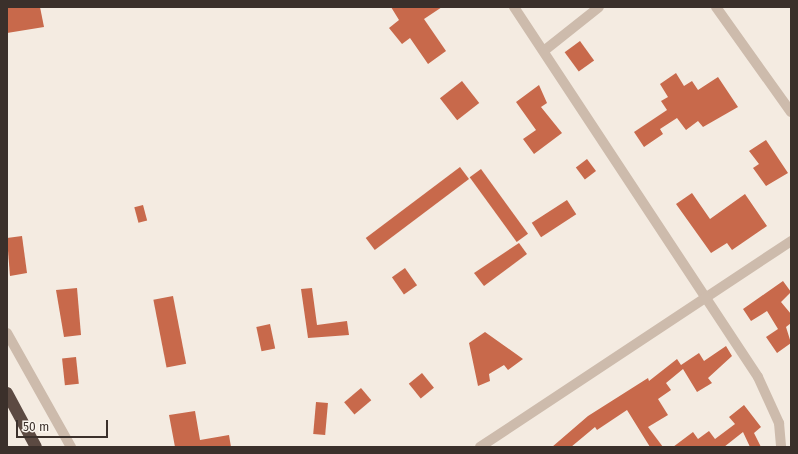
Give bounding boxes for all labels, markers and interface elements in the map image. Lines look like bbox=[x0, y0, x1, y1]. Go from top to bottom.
scale bar bbox=[18, 412, 110, 438]
text: 50 m bbox=[23, 420, 49, 434]

